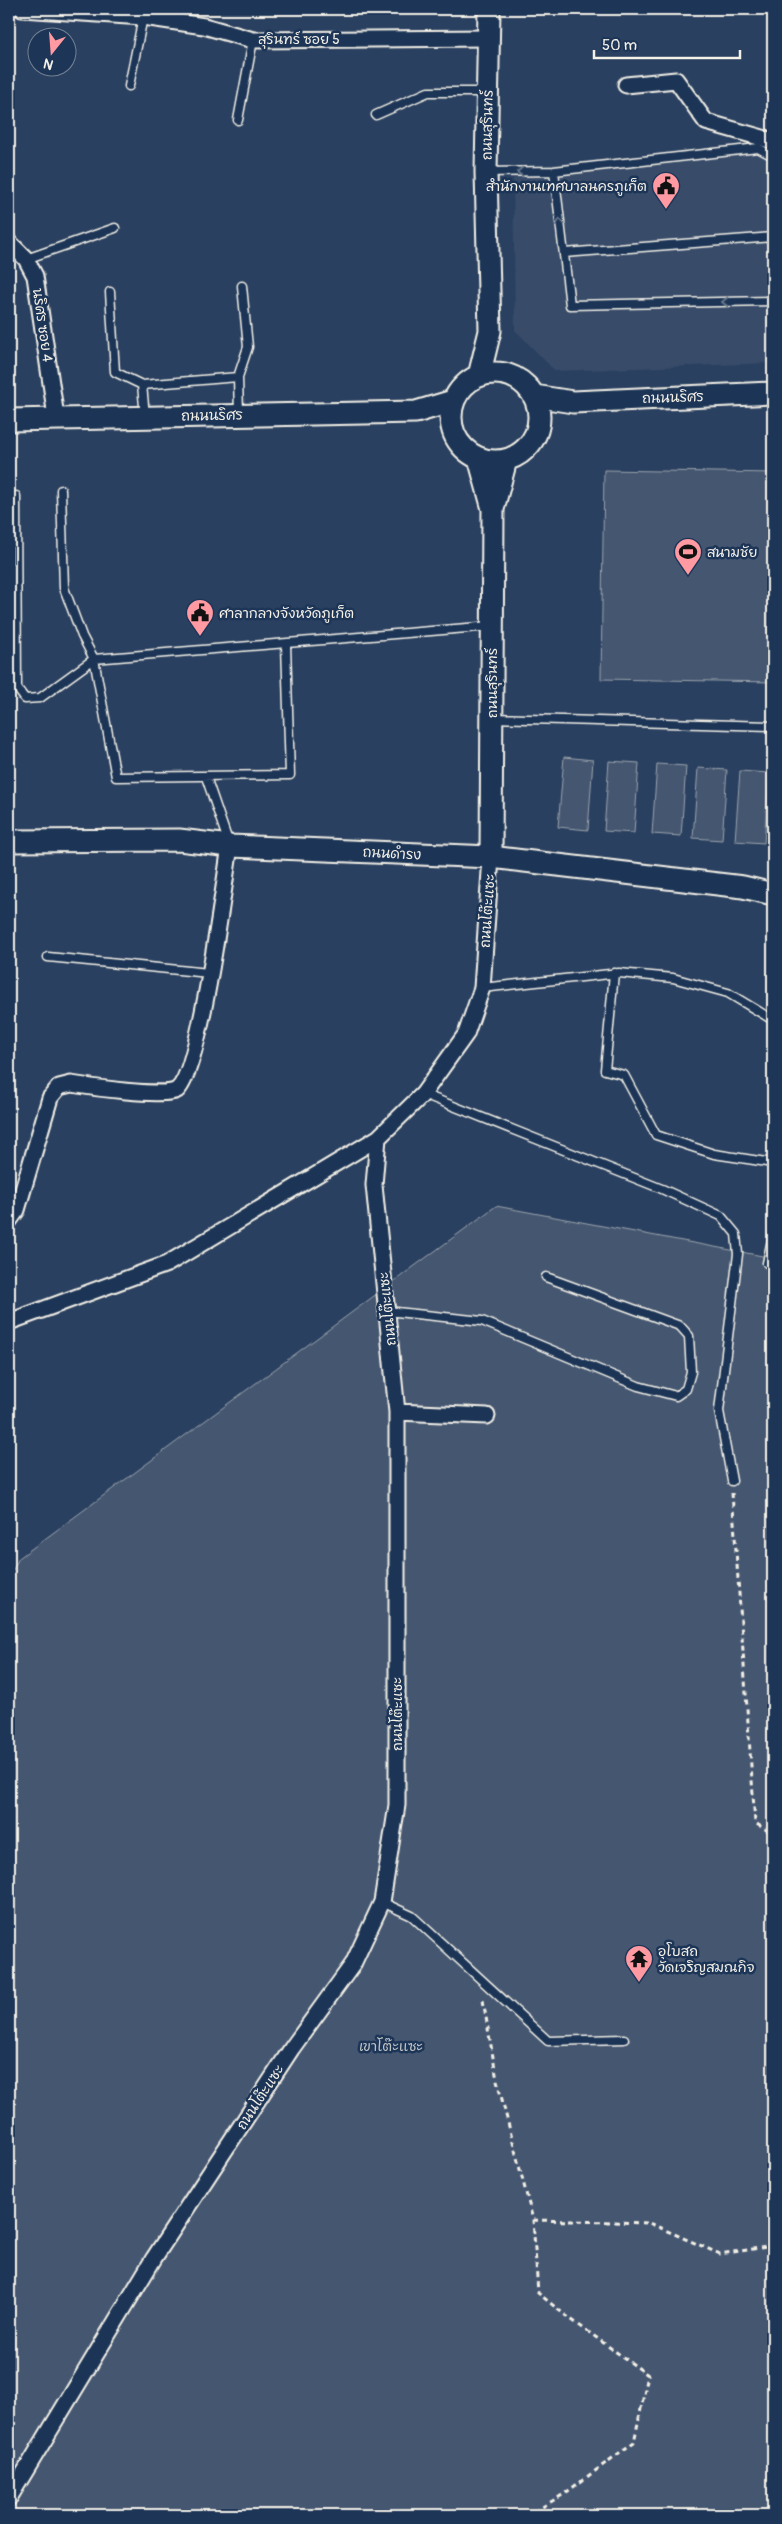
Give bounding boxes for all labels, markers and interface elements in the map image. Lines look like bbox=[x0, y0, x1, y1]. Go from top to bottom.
north arrow bbox=[28, 28, 78, 78]
scale bar bbox=[594, 28, 741, 60]
street label: สุรินทร์ ซอย 5 bbox=[258, 30, 340, 49]
text: 50 m bbox=[602, 36, 637, 55]
text: N bbox=[41, 54, 55, 73]
street label: ถนนสุรินทร์ bbox=[477, 89, 498, 160]
one-way arrow bbox=[516, 166, 524, 177]
public building icon: สำนักงานเทศบาลนครภูเก็ต bbox=[651, 171, 681, 210]
place label: สำนักงานเทศบาลนครภูเก็ต bbox=[486, 177, 647, 196]
one-way arrow bbox=[555, 218, 566, 226]
street label: นริศร ซอย 4 bbox=[29, 287, 56, 363]
one-way arrow bbox=[720, 297, 728, 307]
street label: ถนนนริศร bbox=[642, 388, 704, 407]
street label: ถนนนริศร bbox=[181, 406, 243, 425]
sports icon: สนามชัย bbox=[673, 537, 703, 576]
place label: สนามชัย bbox=[707, 544, 757, 561]
public building icon: ศาลากลางจังหวัดภูเก็ต bbox=[185, 598, 215, 637]
place label: ศาลากลางจังหวัดภูเก็ต bbox=[219, 604, 354, 623]
street label: ถนนสุรินทร์ bbox=[483, 647, 502, 718]
street label: ถนนดำรง bbox=[362, 843, 422, 864]
street label: ถนนโต๊ะแซะ bbox=[475, 873, 499, 949]
street label: ถนนโต๊ะแซะ bbox=[374, 1271, 400, 1347]
street label: ถนนโต๊ะแซะ bbox=[388, 1677, 406, 1751]
place label: อุโบสถ วัดเจริญสมณกิจ bbox=[658, 1942, 755, 1976]
temple icon: อุโบสถ วัดเจริญสมณกิจ bbox=[624, 1944, 654, 1983]
park label: เขาโต๊ะแซะ bbox=[359, 2037, 423, 2055]
street label: ถนนโต๊ะแซะ bbox=[232, 2061, 288, 2133]

